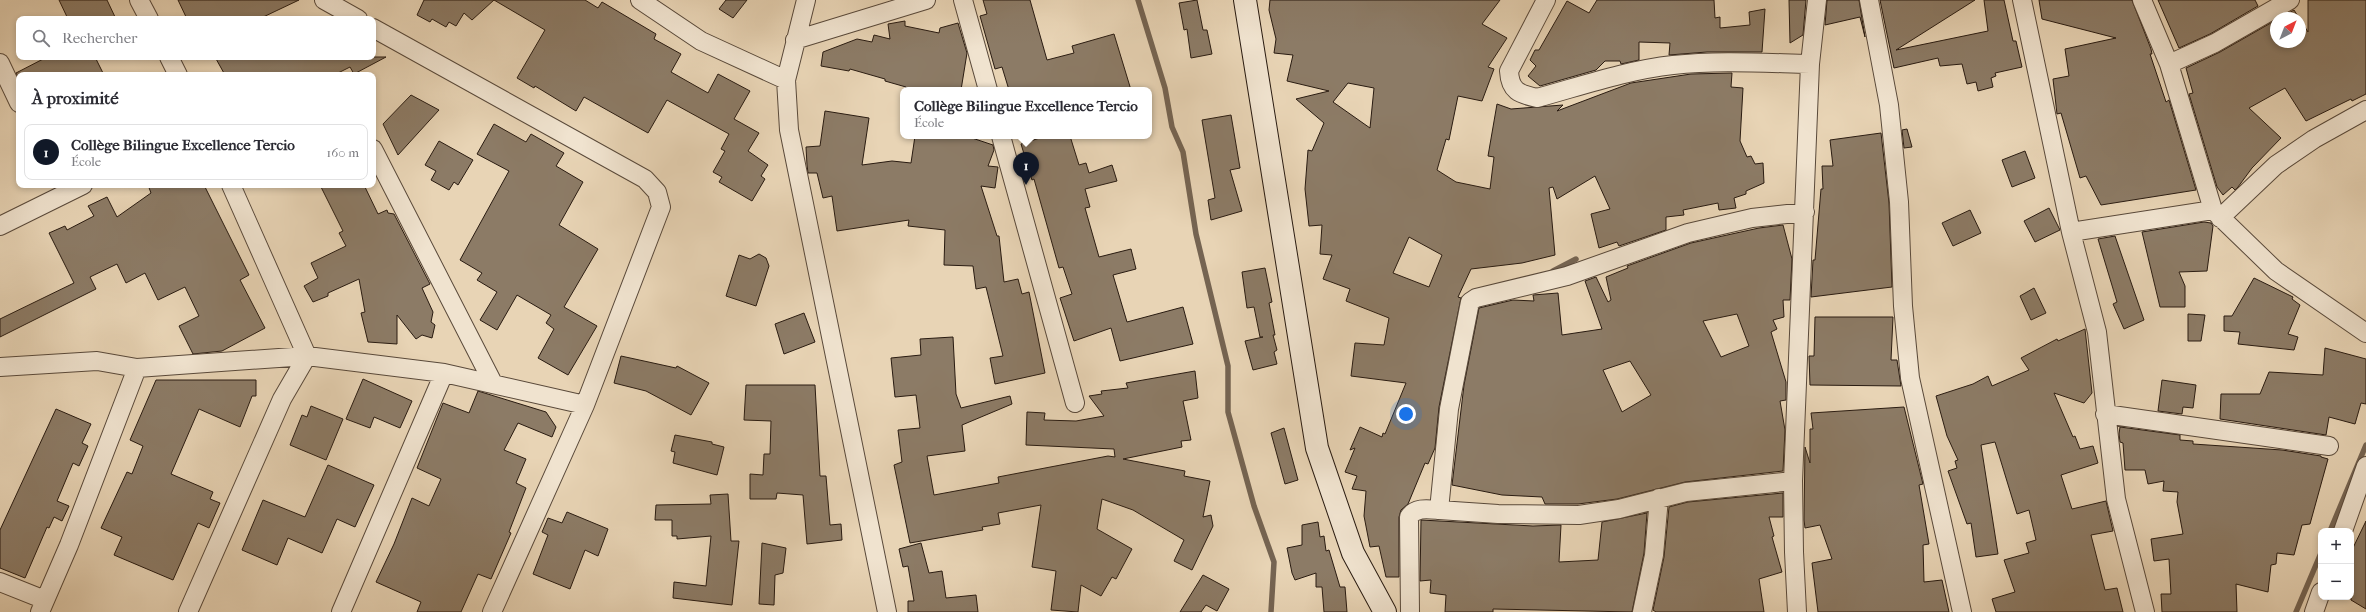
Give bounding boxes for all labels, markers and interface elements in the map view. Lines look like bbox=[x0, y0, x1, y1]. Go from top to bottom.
north arrow bbox=[2270, 12, 2306, 48]
search box bbox=[16, 16, 376, 60]
icon: search bbox=[30, 27, 52, 49]
text: Rechercher bbox=[62, 29, 137, 47]
popup bbox=[900, 87, 1152, 139]
text: À proximité bbox=[32, 88, 119, 108]
text: Collège Bilingue Excellence Tercio bbox=[914, 97, 1138, 115]
text: École bbox=[914, 115, 944, 130]
text: Collège Bilingue Excellence Tercio bbox=[71, 136, 295, 154]
text: 1 bbox=[44, 145, 48, 160]
text: 160 m bbox=[327, 145, 359, 160]
pin: 1 bbox=[1013, 152, 1039, 185]
text: École bbox=[71, 154, 101, 169]
your location bbox=[1396, 404, 1416, 424]
map controls bbox=[2318, 528, 2354, 600]
button: + bbox=[2318, 528, 2354, 564]
button: − bbox=[2318, 564, 2354, 600]

